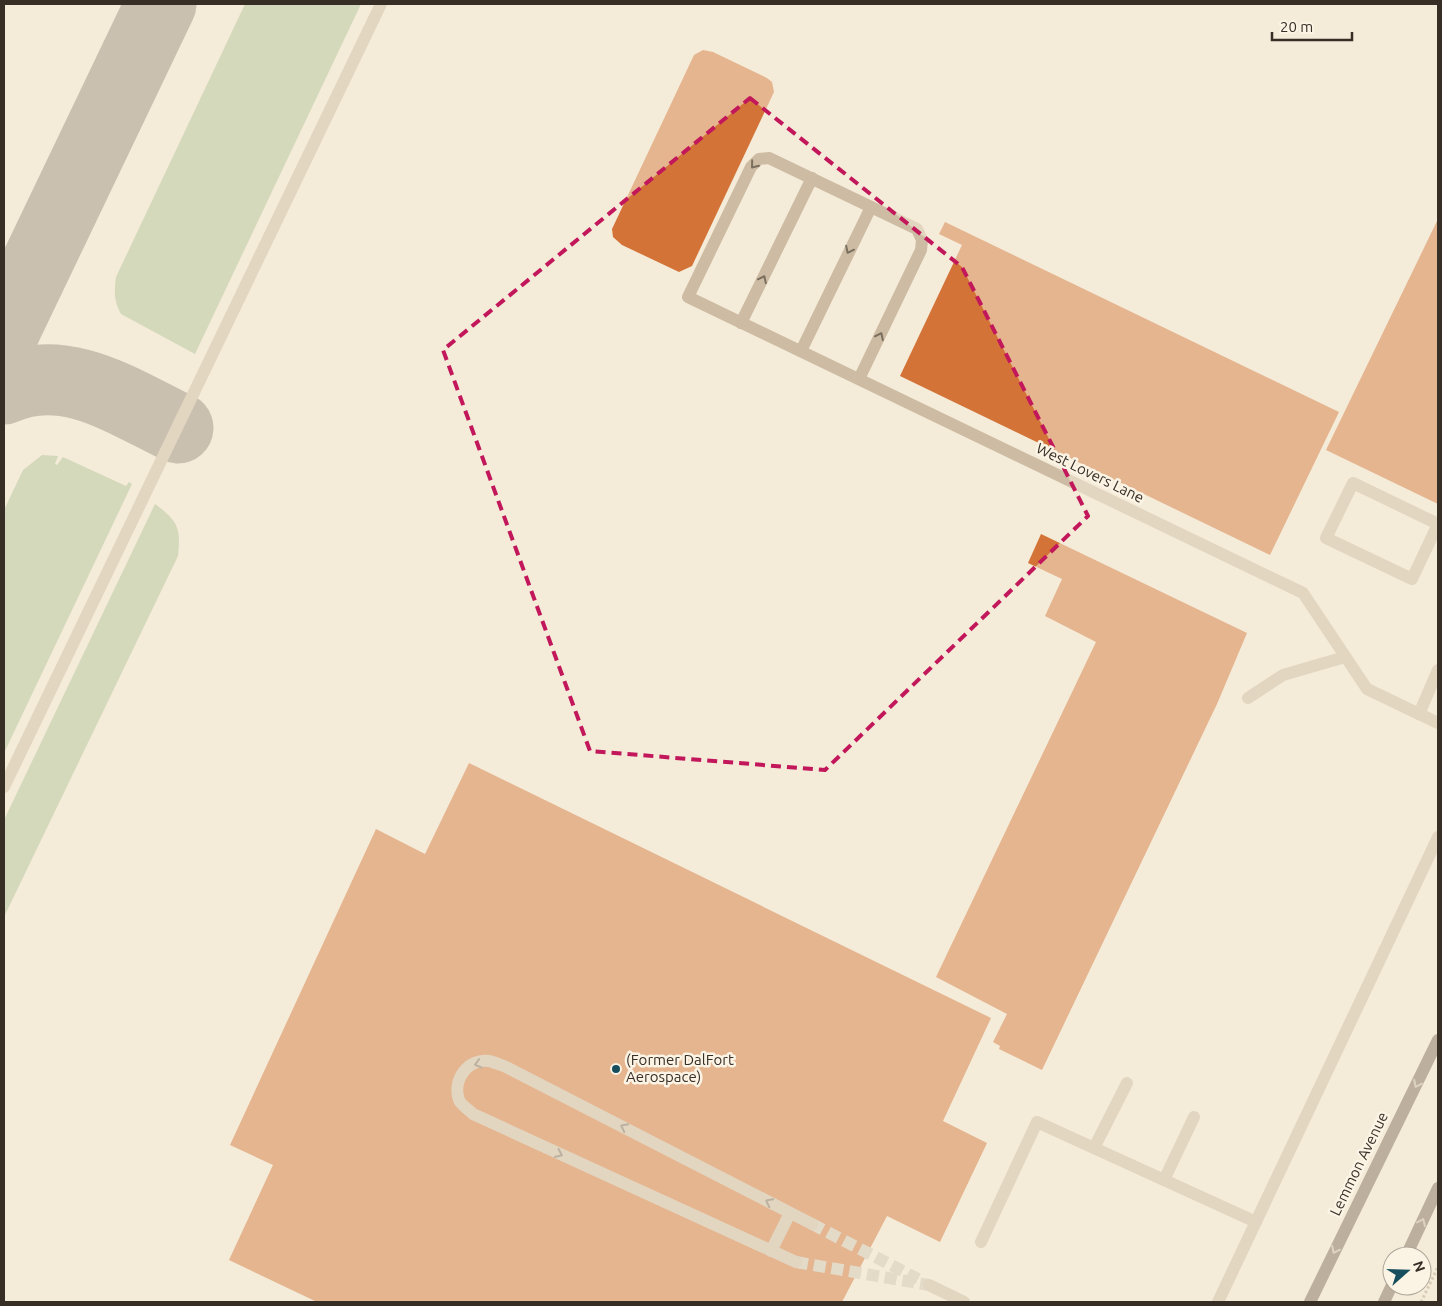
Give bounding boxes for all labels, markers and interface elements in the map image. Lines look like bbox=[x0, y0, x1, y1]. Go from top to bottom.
scale bar bbox=[1272, 10, 1352, 42]
text: 20 m bbox=[1280, 18, 1313, 35]
one-way arrow bbox=[751, 160, 760, 169]
one-way arrow bbox=[846, 245, 856, 254]
one-way arrow bbox=[756, 275, 767, 284]
one-way arrow bbox=[874, 332, 884, 341]
street label: West Lovers Lane bbox=[1034, 439, 1147, 506]
place label: (Former DalFort Aerospace) bbox=[626, 1051, 734, 1085]
one-way arrow bbox=[474, 1058, 483, 1068]
marker: (Former DalFort Aerospace) bbox=[610, 1063, 622, 1075]
one-way arrow bbox=[1413, 1078, 1423, 1087]
street label: Lemmon Avenue bbox=[1326, 1109, 1391, 1218]
one-way arrow bbox=[620, 1123, 629, 1133]
one-way arrow bbox=[554, 1148, 563, 1158]
one-way arrow bbox=[765, 1198, 774, 1208]
one-way arrow bbox=[1416, 1218, 1426, 1227]
one-way arrow bbox=[1331, 1245, 1341, 1254]
north arrow bbox=[1382, 1246, 1432, 1296]
text: N bbox=[1410, 1259, 1429, 1274]

